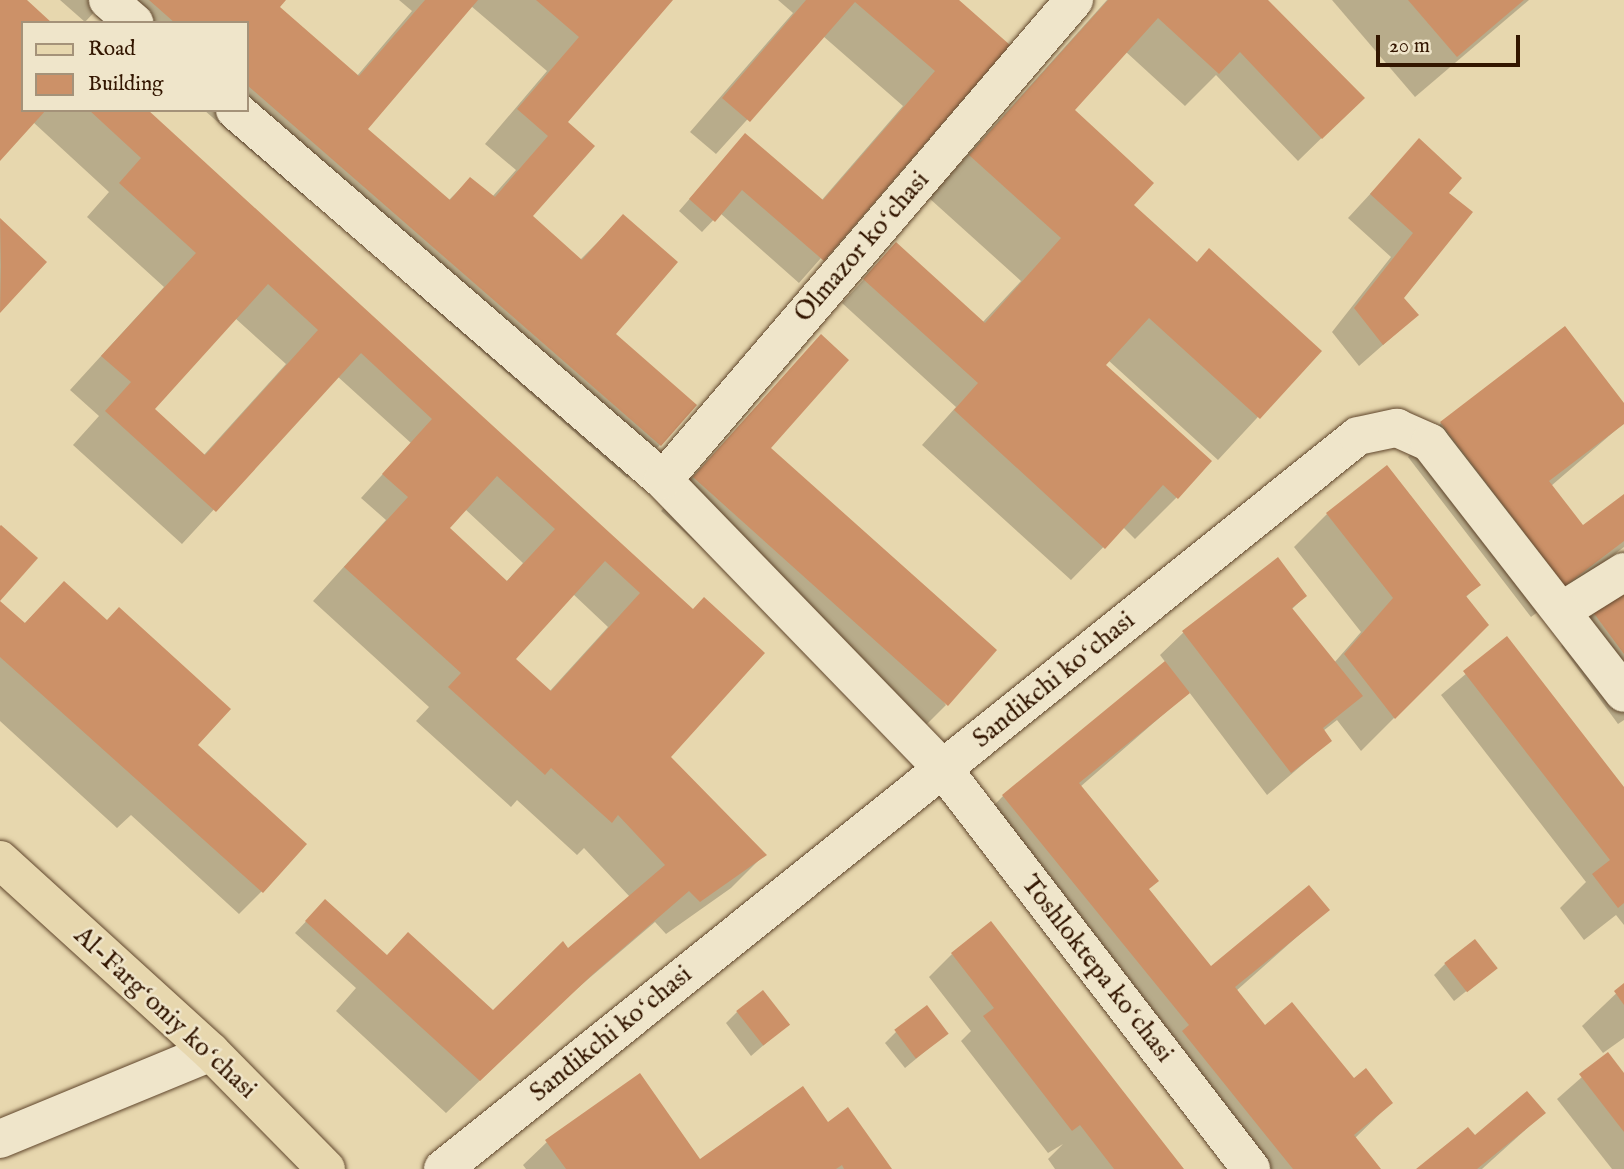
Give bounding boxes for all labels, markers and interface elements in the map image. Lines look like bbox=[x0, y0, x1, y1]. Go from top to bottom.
legend bbox=[21, 21, 248, 112]
scale bar bbox=[1379, 21, 1522, 65]
text: 20 m bbox=[1389, 33, 1430, 60]
text: Road bbox=[88, 36, 135, 63]
text: Building bbox=[88, 71, 163, 98]
street label: Olmazor koʻchasi bbox=[788, 165, 936, 329]
street label: Sandikchi koʻchasi bbox=[967, 605, 1141, 755]
street label: Toshloktepa koʻchasi bbox=[1014, 869, 1180, 1069]
street label: Al-Fargʻoniy koʻchasi bbox=[67, 920, 263, 1106]
street label: Sandikchi koʻchasi bbox=[524, 959, 698, 1109]

